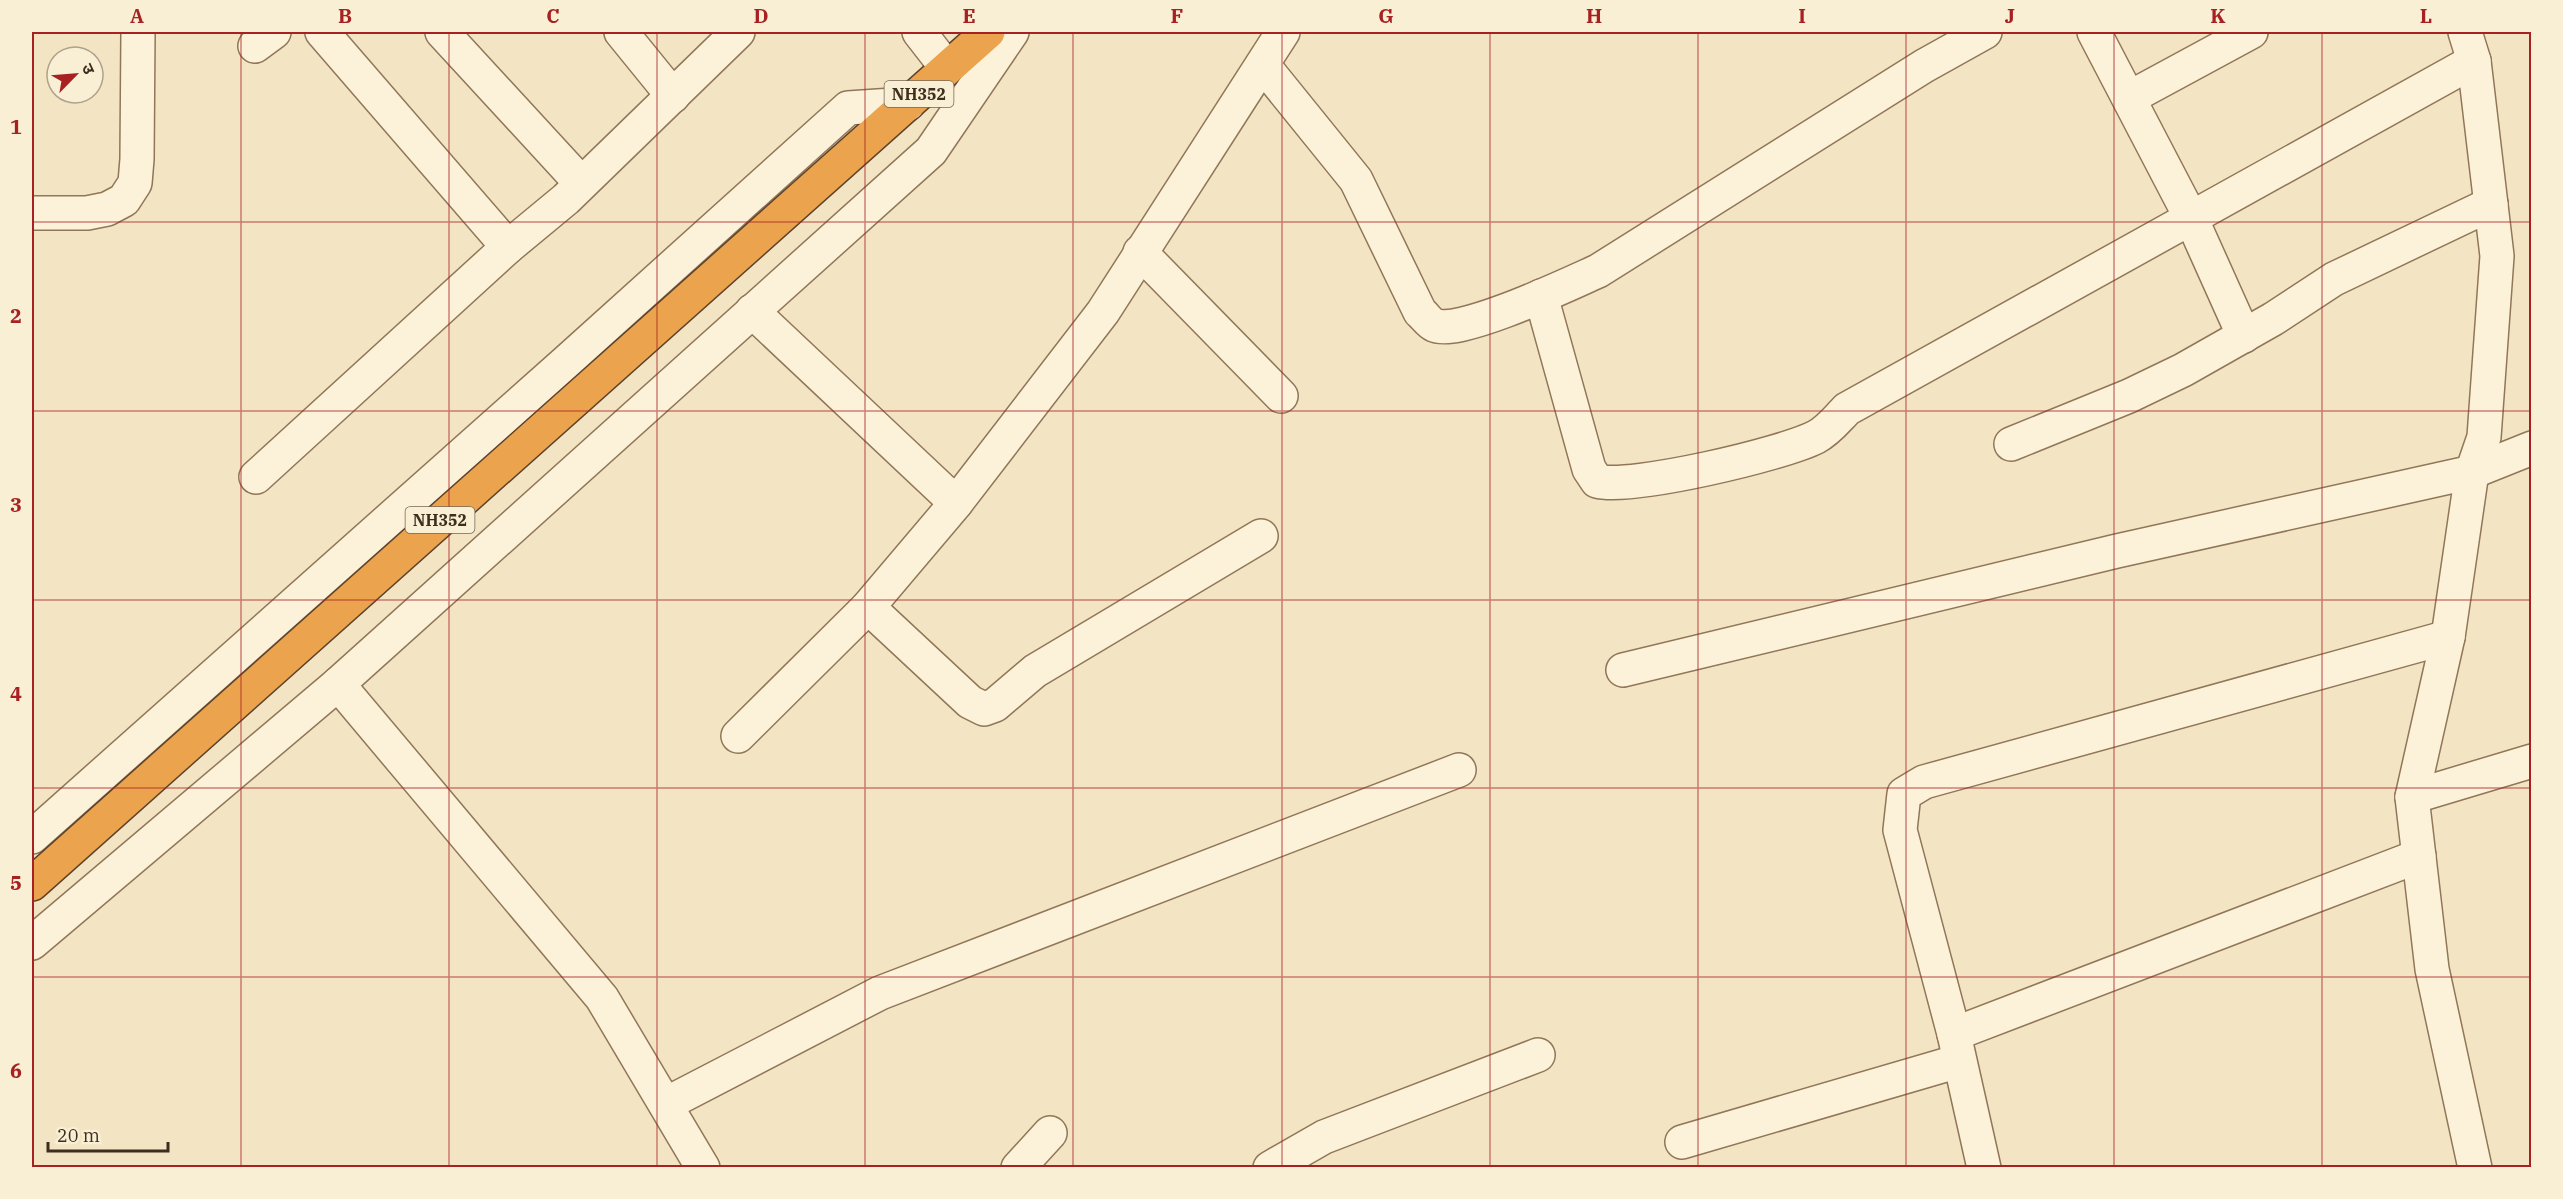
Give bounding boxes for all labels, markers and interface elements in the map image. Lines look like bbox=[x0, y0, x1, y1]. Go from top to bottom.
text: A bbox=[130, 2, 144, 29]
text: B bbox=[338, 2, 352, 29]
text: C bbox=[546, 2, 560, 29]
text: D bbox=[753, 2, 769, 29]
text: E bbox=[962, 2, 976, 29]
text: F bbox=[1171, 2, 1183, 29]
text: G bbox=[1378, 2, 1394, 29]
text: H bbox=[1586, 2, 1602, 29]
text: I bbox=[1798, 2, 1806, 29]
text: J bbox=[2005, 2, 2015, 29]
text: K bbox=[2210, 2, 2226, 29]
text: L bbox=[2420, 2, 2432, 29]
north arrow bbox=[45, 45, 105, 105]
text: उ bbox=[78, 60, 100, 78]
road number: NH352 bbox=[884, 81, 954, 107]
text: 1 bbox=[10, 113, 22, 140]
text: 2 bbox=[10, 302, 22, 329]
text: 3 bbox=[10, 491, 22, 518]
road number: NH352 bbox=[406, 507, 474, 533]
text: 4 bbox=[10, 680, 22, 707]
text: 5 bbox=[10, 869, 22, 896]
text: 6 bbox=[10, 1057, 22, 1084]
scale bar bbox=[48, 1115, 168, 1153]
text: 20 m bbox=[57, 1124, 100, 1147]

